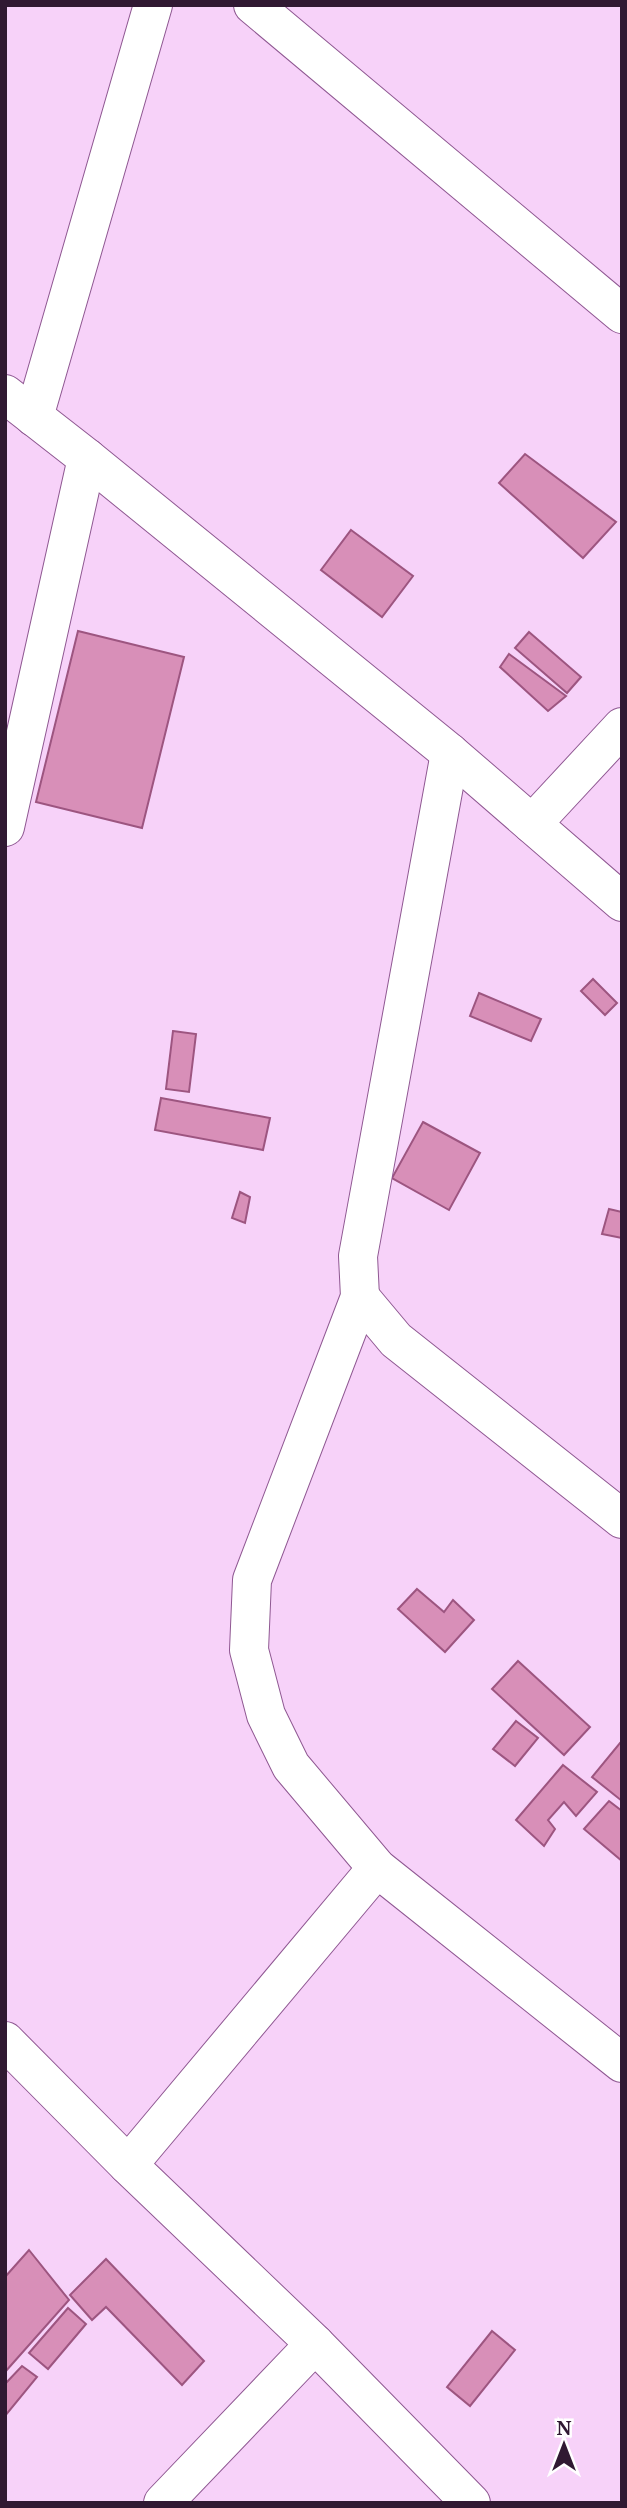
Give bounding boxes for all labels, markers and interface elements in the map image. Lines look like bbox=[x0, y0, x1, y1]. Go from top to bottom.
north arrow bbox=[529, 2410, 599, 2480]
text: N bbox=[557, 2415, 572, 2441]

